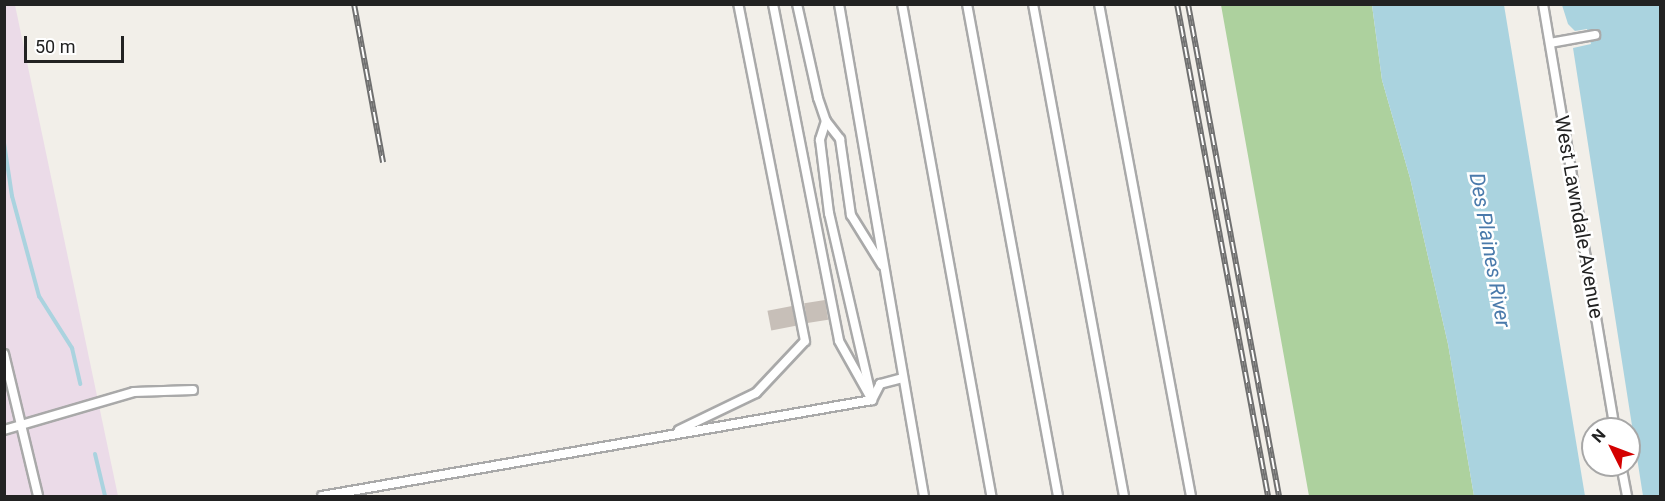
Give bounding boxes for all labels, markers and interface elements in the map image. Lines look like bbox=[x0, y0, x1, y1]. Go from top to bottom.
scale bar bbox=[27, 24, 128, 62]
text: 50 m bbox=[35, 36, 75, 57]
street label: West Lawndale Avenue bbox=[1549, 114, 1609, 320]
water label: Des Plaines River bbox=[1464, 171, 1516, 329]
north arrow bbox=[1581, 417, 1641, 477]
text: N bbox=[1588, 425, 1610, 447]

